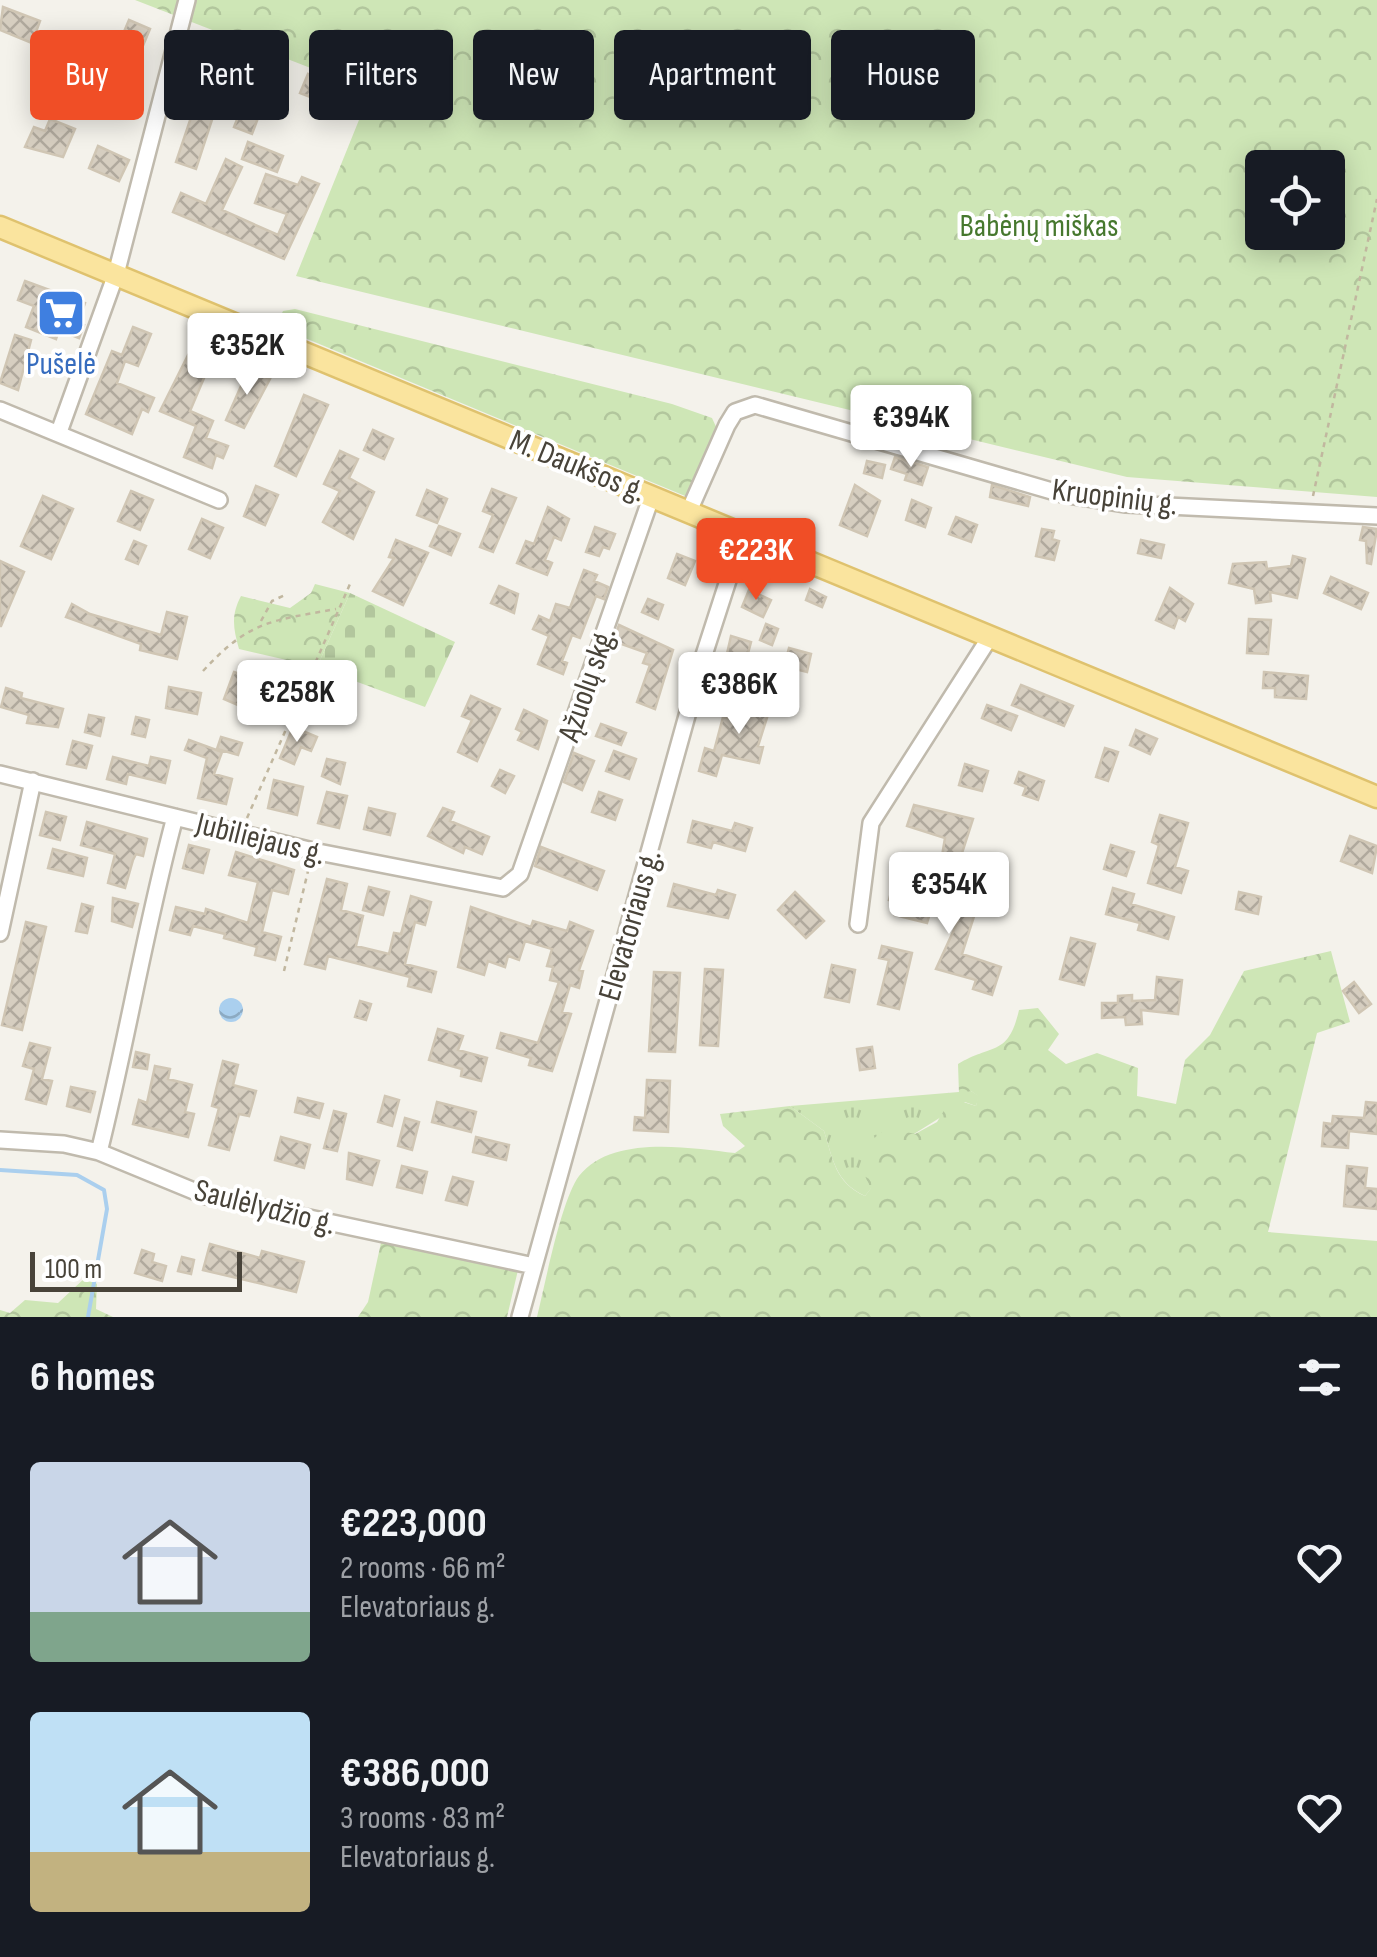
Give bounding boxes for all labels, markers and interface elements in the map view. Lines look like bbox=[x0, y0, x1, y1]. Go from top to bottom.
chip: Buy bbox=[30, 30, 144, 120]
chip: Rent bbox=[164, 30, 289, 120]
chip: Filters bbox=[309, 30, 453, 120]
chip: New bbox=[473, 30, 594, 120]
chip: Apartment bbox=[614, 30, 811, 120]
chip: House bbox=[831, 30, 975, 120]
map controls bbox=[1245, 150, 1345, 250]
button: locate bbox=[1245, 150, 1345, 250]
park label: Babėnų miškas bbox=[960, 207, 1118, 246]
supermarket icon: Pušelė bbox=[35, 287, 87, 339]
pin: €352K bbox=[177, 313, 317, 398]
text: €352K bbox=[209, 326, 285, 365]
place label: Pušelė bbox=[26, 345, 96, 384]
pin: €394K bbox=[841, 385, 981, 470]
text: €394K bbox=[872, 398, 950, 437]
street label: M. Daukšos g. bbox=[504, 421, 651, 511]
street label: Kruopinių g. bbox=[1050, 470, 1180, 525]
pin: €223K bbox=[686, 518, 826, 603]
text: €223K bbox=[718, 531, 794, 570]
street label: Ąžuolų skg. bbox=[549, 622, 625, 748]
pin: €386K bbox=[669, 652, 809, 737]
pin: €258K bbox=[227, 660, 367, 745]
text: €386K bbox=[700, 665, 778, 704]
text: €258K bbox=[259, 673, 335, 712]
street label: Jubiliejaus g. bbox=[191, 804, 329, 874]
street label: Elevatoriaus g. bbox=[590, 846, 671, 1005]
pin: €354K bbox=[879, 852, 1019, 937]
text: €354K bbox=[911, 865, 987, 904]
street label: Saulėlydžio g. bbox=[190, 1171, 339, 1244]
scale bar bbox=[30, 1247, 242, 1292]
text: 100 m bbox=[45, 1253, 102, 1286]
icon: filters bbox=[1292, 1350, 1347, 1405]
text: 6 homes bbox=[30, 1352, 155, 1403]
text: €223,000 bbox=[340, 1498, 487, 1549]
icon: home bbox=[110, 1502, 230, 1622]
icon: heart bbox=[1292, 1535, 1347, 1590]
text: 2 rooms · 66 m² bbox=[340, 1549, 506, 1588]
text: Elevatoriaus g. bbox=[340, 1588, 495, 1627]
text: €386,000 bbox=[340, 1748, 490, 1799]
icon: home bbox=[110, 1752, 230, 1872]
icon: heart bbox=[1292, 1785, 1347, 1840]
text: 3 rooms · 83 m² bbox=[340, 1799, 505, 1838]
text: Elevatoriaus g. bbox=[340, 1838, 495, 1877]

